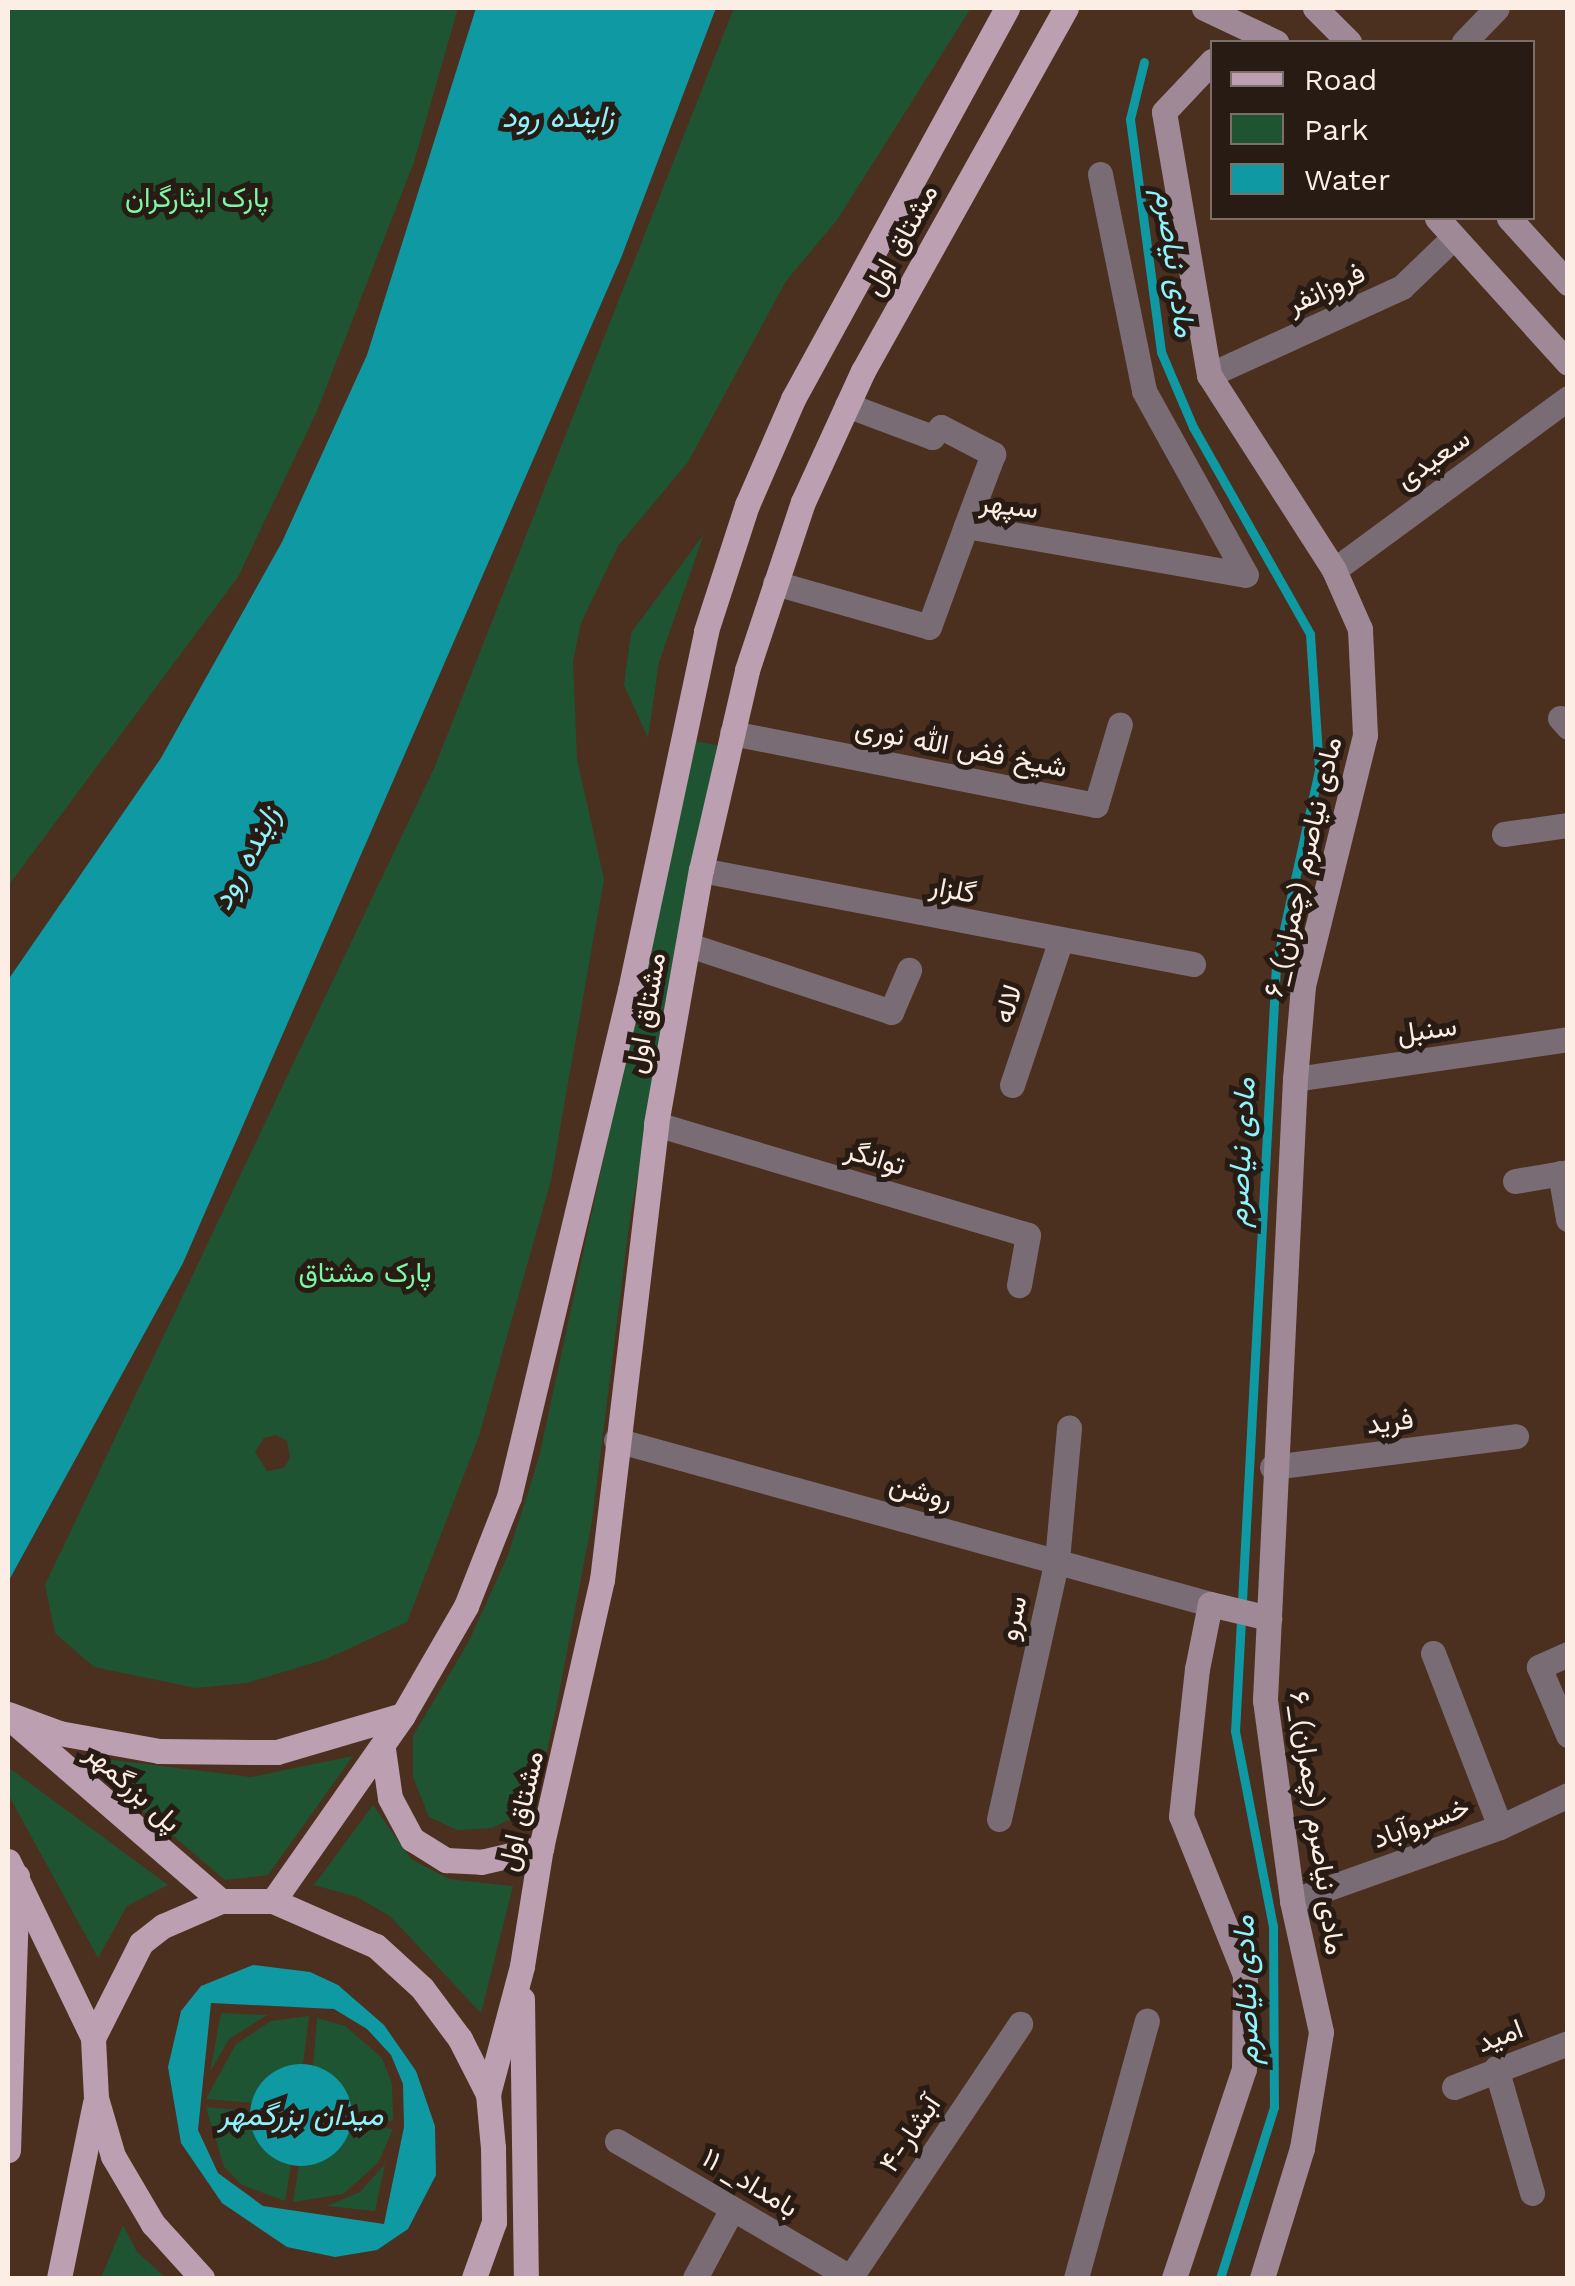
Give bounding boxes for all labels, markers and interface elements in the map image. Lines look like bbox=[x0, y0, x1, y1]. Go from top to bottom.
legend bbox=[1210, 40, 1535, 220]
text: Road bbox=[1304, 62, 1377, 97]
water label: زاینده رود bbox=[502, 99, 614, 135]
text: Park bbox=[1304, 112, 1369, 147]
text: Water bbox=[1304, 162, 1390, 197]
street label: مشتاق اول bbox=[857, 178, 945, 302]
park label: پارک ایثارگران bbox=[125, 181, 269, 215]
water label: مادی نیاصرم bbox=[1147, 187, 1203, 339]
street label: فروزانفر bbox=[1281, 256, 1371, 322]
street label: سعیدی bbox=[1389, 421, 1477, 497]
street label: سپهر bbox=[978, 486, 1040, 526]
street label: شیخ فض الله نوری bbox=[852, 711, 1070, 785]
street label: ۶_مادی نیاصرم (چمران) bbox=[1257, 734, 1349, 1000]
water label: زاینده رود bbox=[204, 800, 288, 916]
street label: گلزار bbox=[927, 869, 979, 911]
street label: مشتاق اول bbox=[619, 950, 673, 1076]
street label: لاله bbox=[986, 981, 1030, 1027]
street label: سنبل bbox=[1395, 1009, 1459, 1051]
water label: مادی نیاصرم bbox=[1219, 1077, 1263, 1227]
street label: توانگر bbox=[841, 1133, 909, 1183]
park label: پارک مشتاق bbox=[298, 1256, 432, 1290]
street label: فرید bbox=[1365, 1402, 1415, 1442]
street label: روشن bbox=[886, 1468, 956, 1516]
street label: سرو bbox=[992, 1592, 1034, 1644]
street label: ۶_مادی نیاصرم (چمران) bbox=[1282, 1689, 1352, 1957]
street label: پل بزرگمهر bbox=[78, 1736, 188, 1840]
street label: مشتاق اول bbox=[491, 1748, 551, 1874]
street label: خسروآباد bbox=[1368, 1790, 1474, 1856]
water label: مادی نیاصرم bbox=[1225, 1915, 1267, 2065]
street label: امید bbox=[1472, 2012, 1528, 2060]
street label: ۴-آبشار bbox=[872, 2089, 948, 2179]
water label: میدان بزرگمهر bbox=[219, 2097, 383, 2133]
street label: ۱۱ _بامداد bbox=[696, 2141, 804, 2225]

